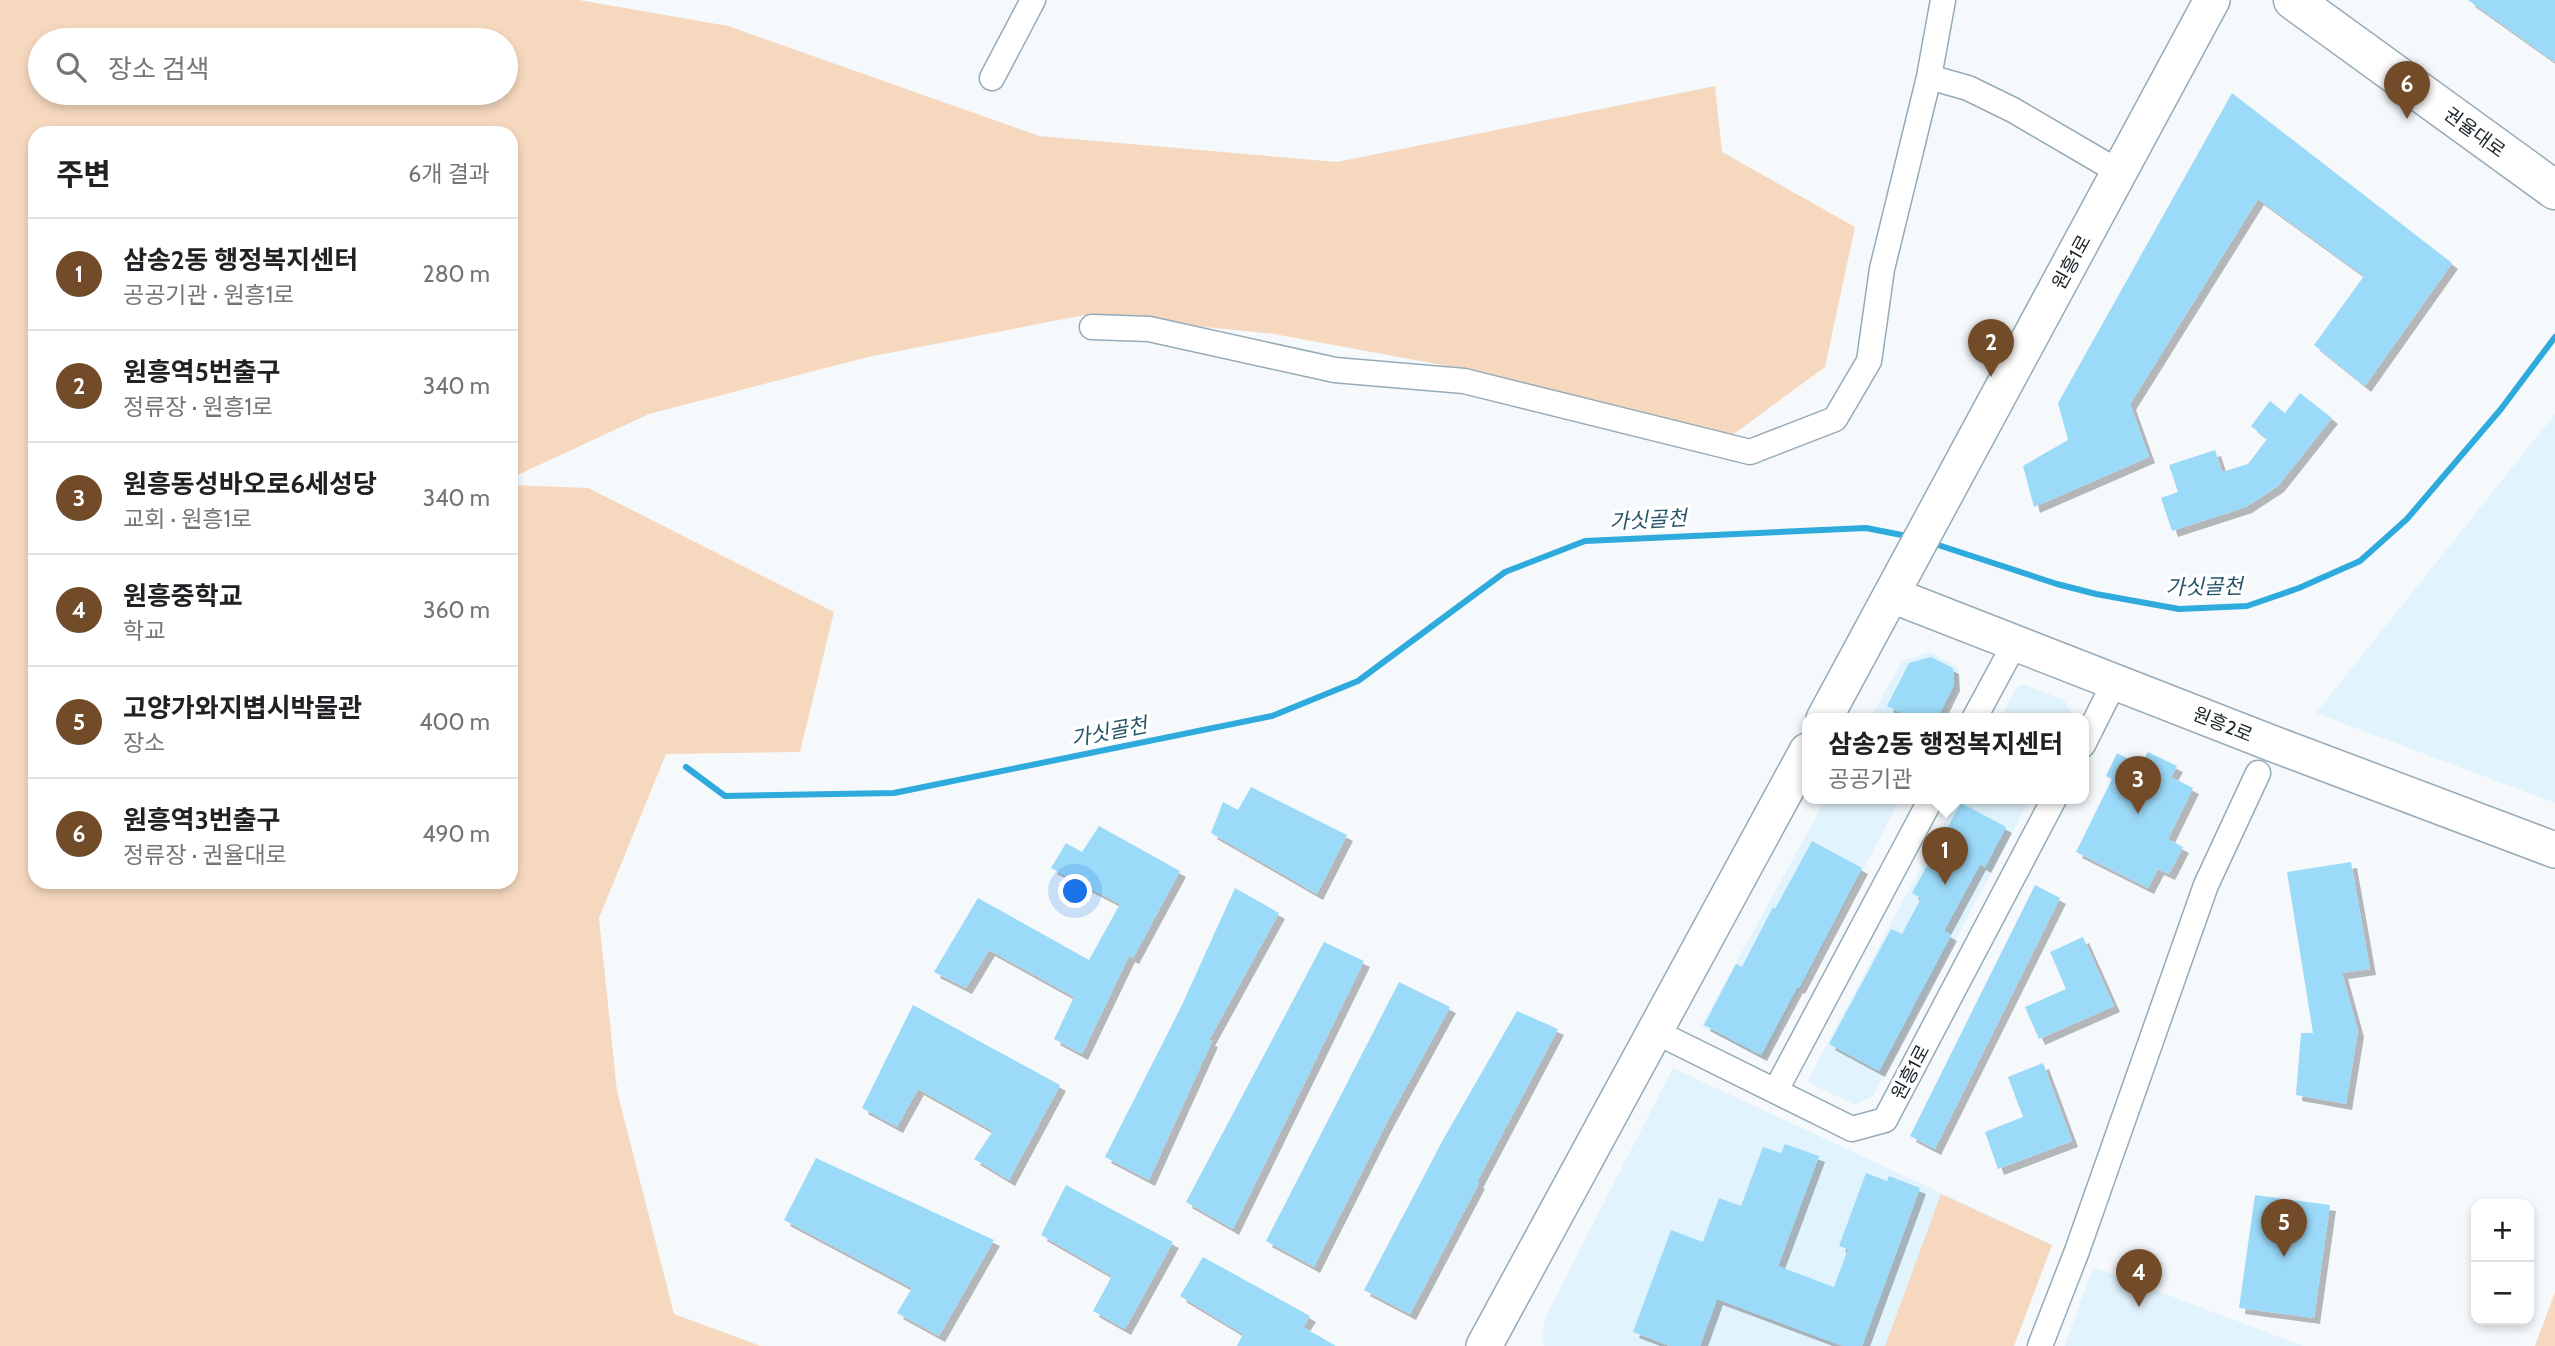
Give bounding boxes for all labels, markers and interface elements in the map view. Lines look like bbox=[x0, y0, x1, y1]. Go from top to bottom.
search box bbox=[28, 28, 518, 105]
icon: search bbox=[52, 48, 90, 86]
text: 장소 검색 bbox=[108, 53, 210, 85]
pin: 6 bbox=[2384, 61, 2430, 119]
street label: 권율대로 bbox=[2440, 103, 2510, 162]
text: 주변 bbox=[56, 156, 111, 193]
text: 6개 결과 bbox=[408, 160, 490, 188]
street label: 원흥1로 bbox=[2047, 231, 2096, 293]
text: 삼송2동 행정복지센터 bbox=[123, 244, 358, 276]
text: 1 bbox=[75, 260, 83, 288]
text: 280 m bbox=[423, 260, 490, 288]
text: 공공기관 · 원흥1로 bbox=[123, 281, 294, 309]
pin: 2 bbox=[1968, 319, 2014, 377]
text: 원흥역5번출구 bbox=[123, 356, 280, 388]
text: 2 bbox=[73, 372, 85, 400]
text: 340 m bbox=[423, 372, 490, 400]
text: 정류장 · 원흥1로 bbox=[123, 393, 273, 421]
text: 원흥동성바오로6세성당 bbox=[123, 468, 377, 500]
text: 3 bbox=[73, 484, 85, 512]
text: 340 m bbox=[423, 484, 490, 512]
text: 교회 · 원흥1로 bbox=[123, 505, 252, 533]
water label: 가싯골천 bbox=[1609, 505, 1690, 534]
water label: 가싯골천 bbox=[2165, 573, 2246, 600]
text: 원흥중학교 bbox=[123, 580, 243, 612]
text: 4 bbox=[72, 596, 86, 624]
text: 360 m bbox=[423, 596, 490, 624]
text: 학교 bbox=[123, 617, 165, 645]
text: 고양가와지볍시박물관 bbox=[123, 692, 362, 724]
street label: 원흥2로 bbox=[2190, 702, 2256, 747]
text: 5 bbox=[73, 708, 85, 736]
text: 400 m bbox=[419, 708, 490, 736]
water label: 가싯골천 bbox=[1069, 711, 1152, 751]
popup bbox=[1802, 713, 2089, 804]
text: 삼송2동 행정복지센터 bbox=[1828, 728, 2063, 760]
text: 장소 bbox=[123, 729, 165, 757]
pin: 3 bbox=[2115, 756, 2161, 814]
text: 공공기관 bbox=[1828, 765, 1913, 793]
text: 원흥역3번출구 bbox=[123, 804, 281, 836]
text: 6 bbox=[73, 820, 85, 848]
text: 490 m bbox=[422, 820, 490, 848]
pin: 1 bbox=[1922, 827, 1968, 885]
text: 정류장 · 권율대로 bbox=[123, 841, 287, 869]
your location bbox=[1058, 874, 1092, 908]
street label: 원흥1로 bbox=[1887, 1041, 1934, 1104]
pin: 5 bbox=[2261, 1199, 2307, 1257]
map controls bbox=[2471, 1199, 2534, 1325]
button: + bbox=[2471, 1199, 2534, 1262]
pin: 4 bbox=[2116, 1249, 2162, 1307]
button: − bbox=[2471, 1262, 2534, 1325]

